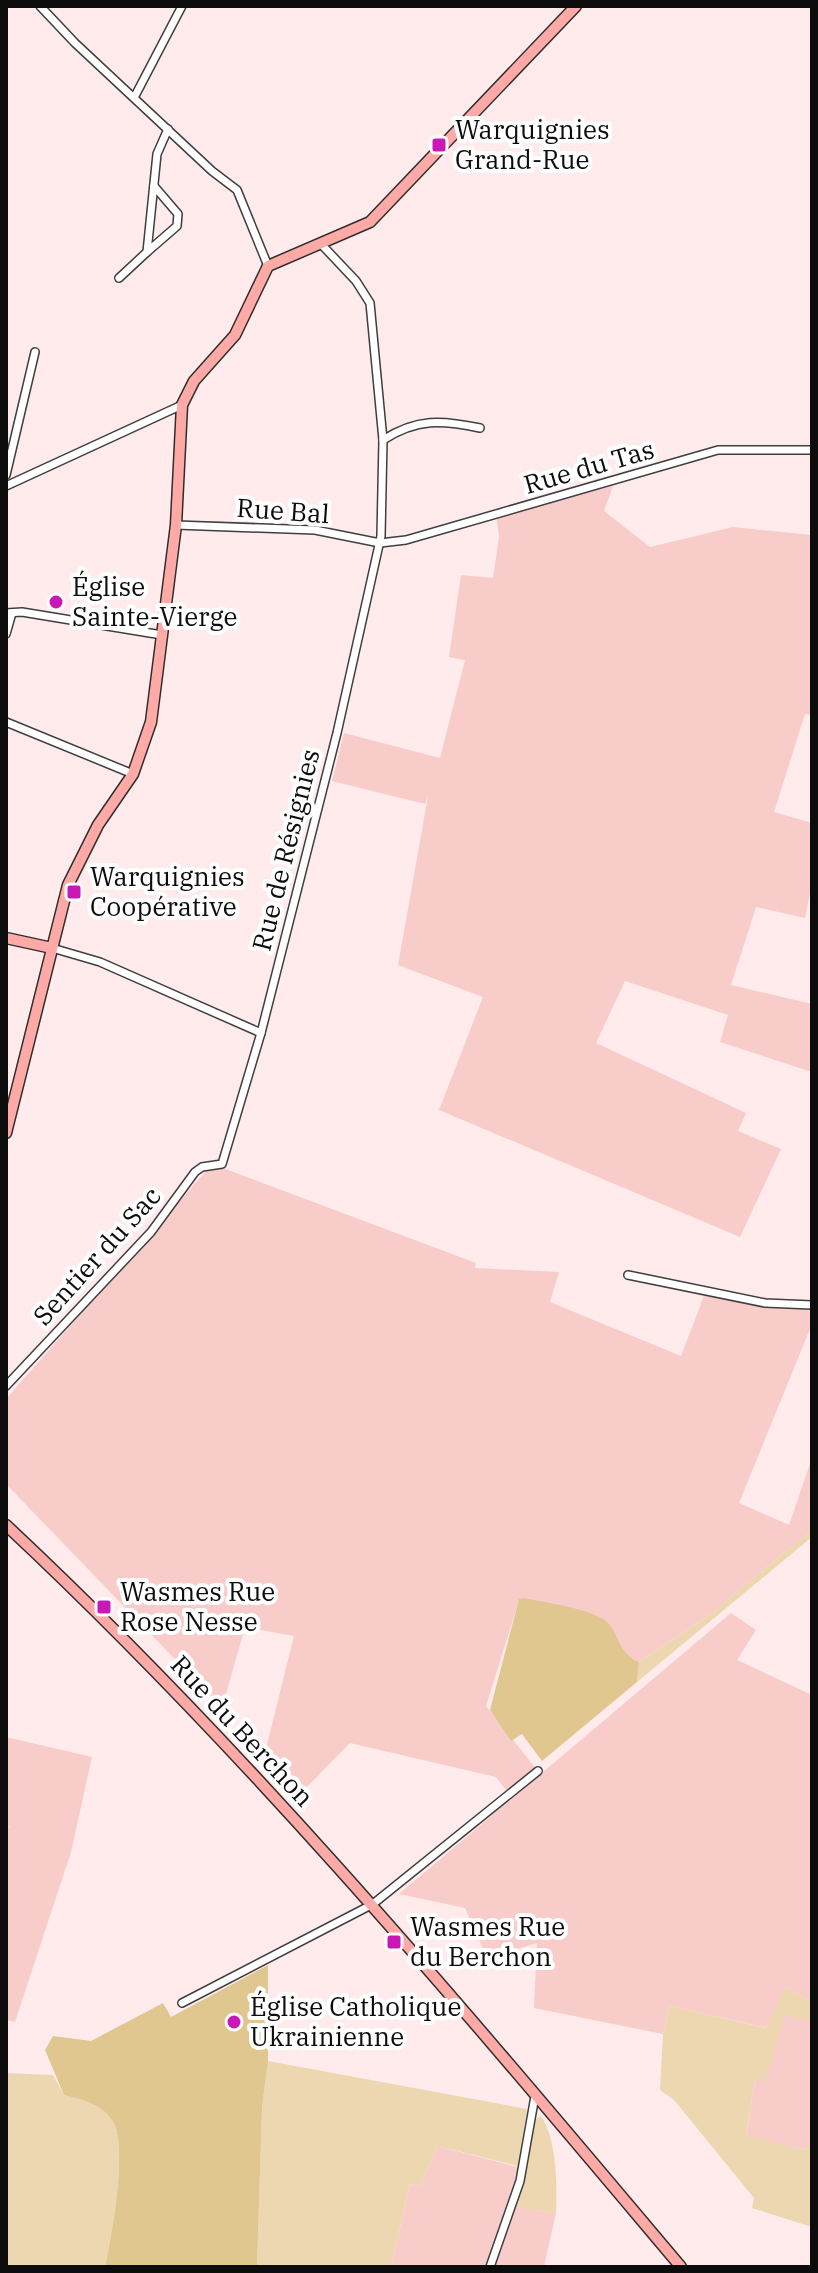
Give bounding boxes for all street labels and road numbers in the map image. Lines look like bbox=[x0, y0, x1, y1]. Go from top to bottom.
street label: Rue du Tas bbox=[520, 431, 658, 501]
street label: Rue Bal bbox=[236, 490, 331, 530]
street label: Rue de Résignies bbox=[244, 745, 327, 954]
street label: Sentier du Sac bbox=[25, 1179, 168, 1332]
street label: Rue du Berchon bbox=[164, 1647, 322, 1813]

